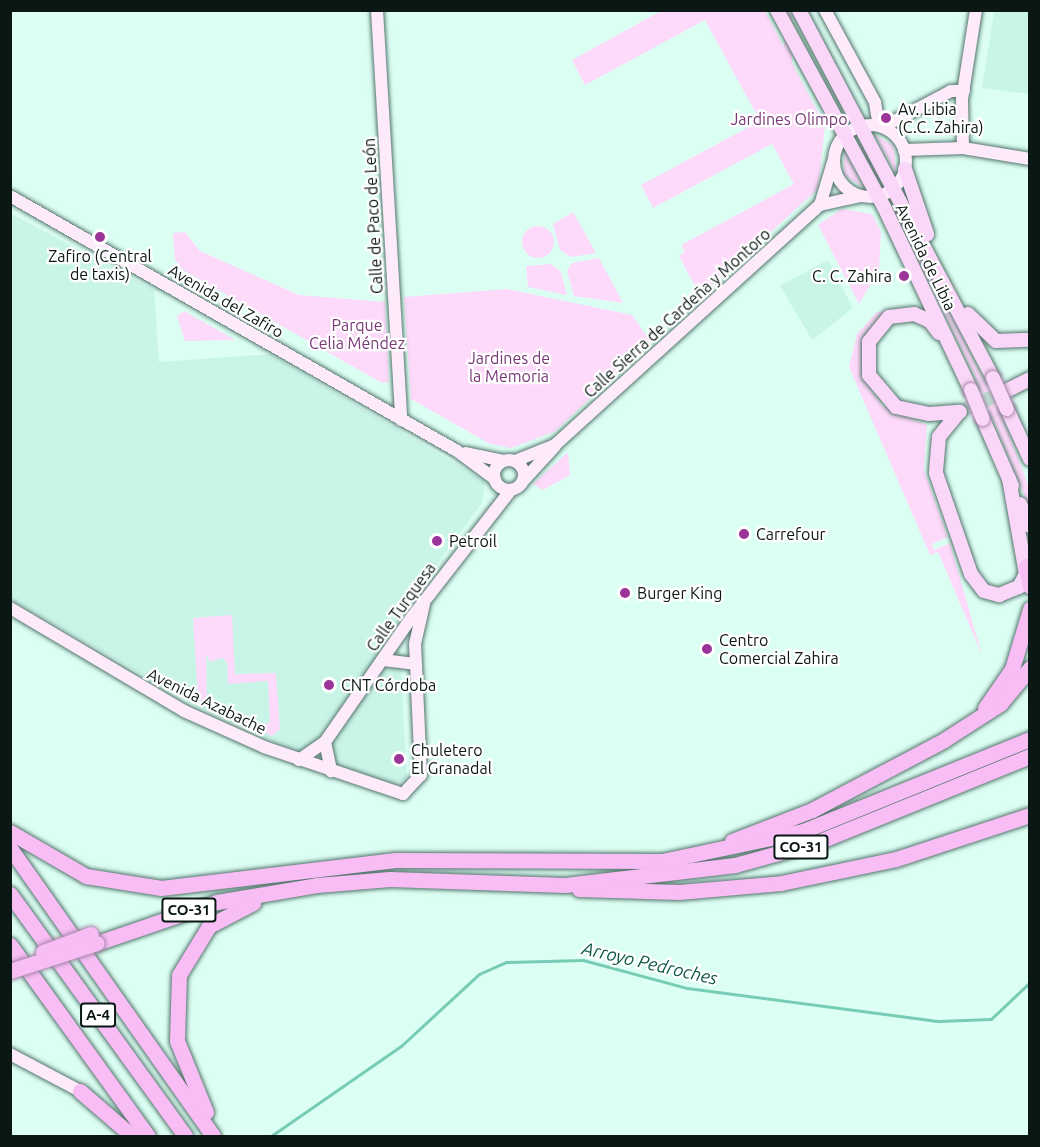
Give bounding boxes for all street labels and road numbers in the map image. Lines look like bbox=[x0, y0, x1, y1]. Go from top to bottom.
street label: Calle de Paco de León bbox=[359, 138, 387, 294]
street label: Avenida de Libia bbox=[892, 200, 960, 314]
street label: Calle Sierra de Cardeña y Montoro bbox=[580, 224, 774, 402]
street label: Avenida del Zafiro bbox=[165, 260, 287, 342]
street label: Calle Turquesa bbox=[362, 559, 440, 655]
street label: Avenida Azabache bbox=[144, 664, 270, 738]
road number: CO-31 bbox=[772, 835, 830, 859]
road number: CO-31 bbox=[160, 898, 218, 922]
road number: A-4 bbox=[80, 1003, 116, 1027]

